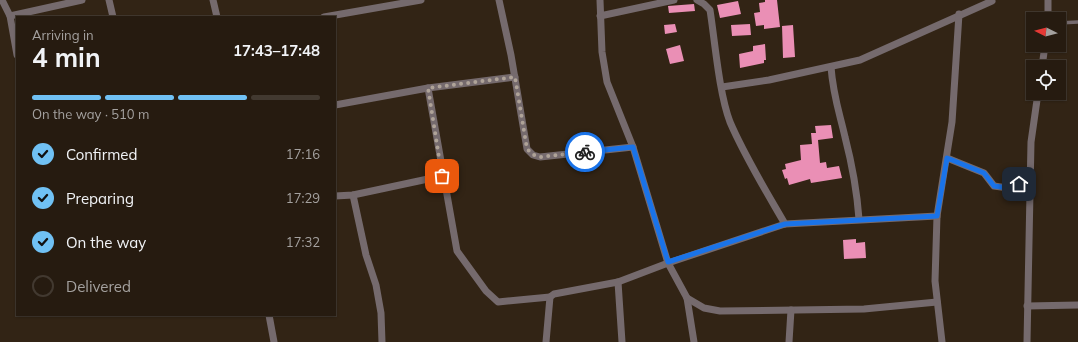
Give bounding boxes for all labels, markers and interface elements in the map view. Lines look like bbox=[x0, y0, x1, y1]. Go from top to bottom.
north arrow bbox=[1026, 12, 1066, 52]
map controls bbox=[1026, 12, 1066, 100]
text: Arriving in bbox=[32, 27, 94, 43]
text: 4 min bbox=[32, 41, 101, 74]
text: 17:43–17:48 bbox=[233, 41, 320, 60]
button: locate bbox=[1026, 60, 1066, 100]
text: On the way · 510 m bbox=[32, 106, 149, 122]
courier bbox=[565, 132, 605, 172]
icon: bike bbox=[574, 141, 596, 163]
icon: check bbox=[32, 143, 54, 165]
text: Confirmed bbox=[66, 145, 137, 164]
text: 17:16 bbox=[286, 146, 320, 162]
pin bbox=[425, 159, 459, 193]
icon: bag bbox=[431, 165, 453, 187]
pin bbox=[1002, 167, 1036, 201]
icon: home bbox=[1008, 173, 1030, 195]
icon: check bbox=[32, 187, 54, 209]
text: Preparing bbox=[66, 189, 134, 208]
text: 17:29 bbox=[286, 190, 320, 206]
icon: check bbox=[32, 231, 54, 253]
text: On the way bbox=[66, 233, 146, 252]
text: 17:32 bbox=[286, 234, 320, 250]
text: Delivered bbox=[66, 277, 131, 296]

